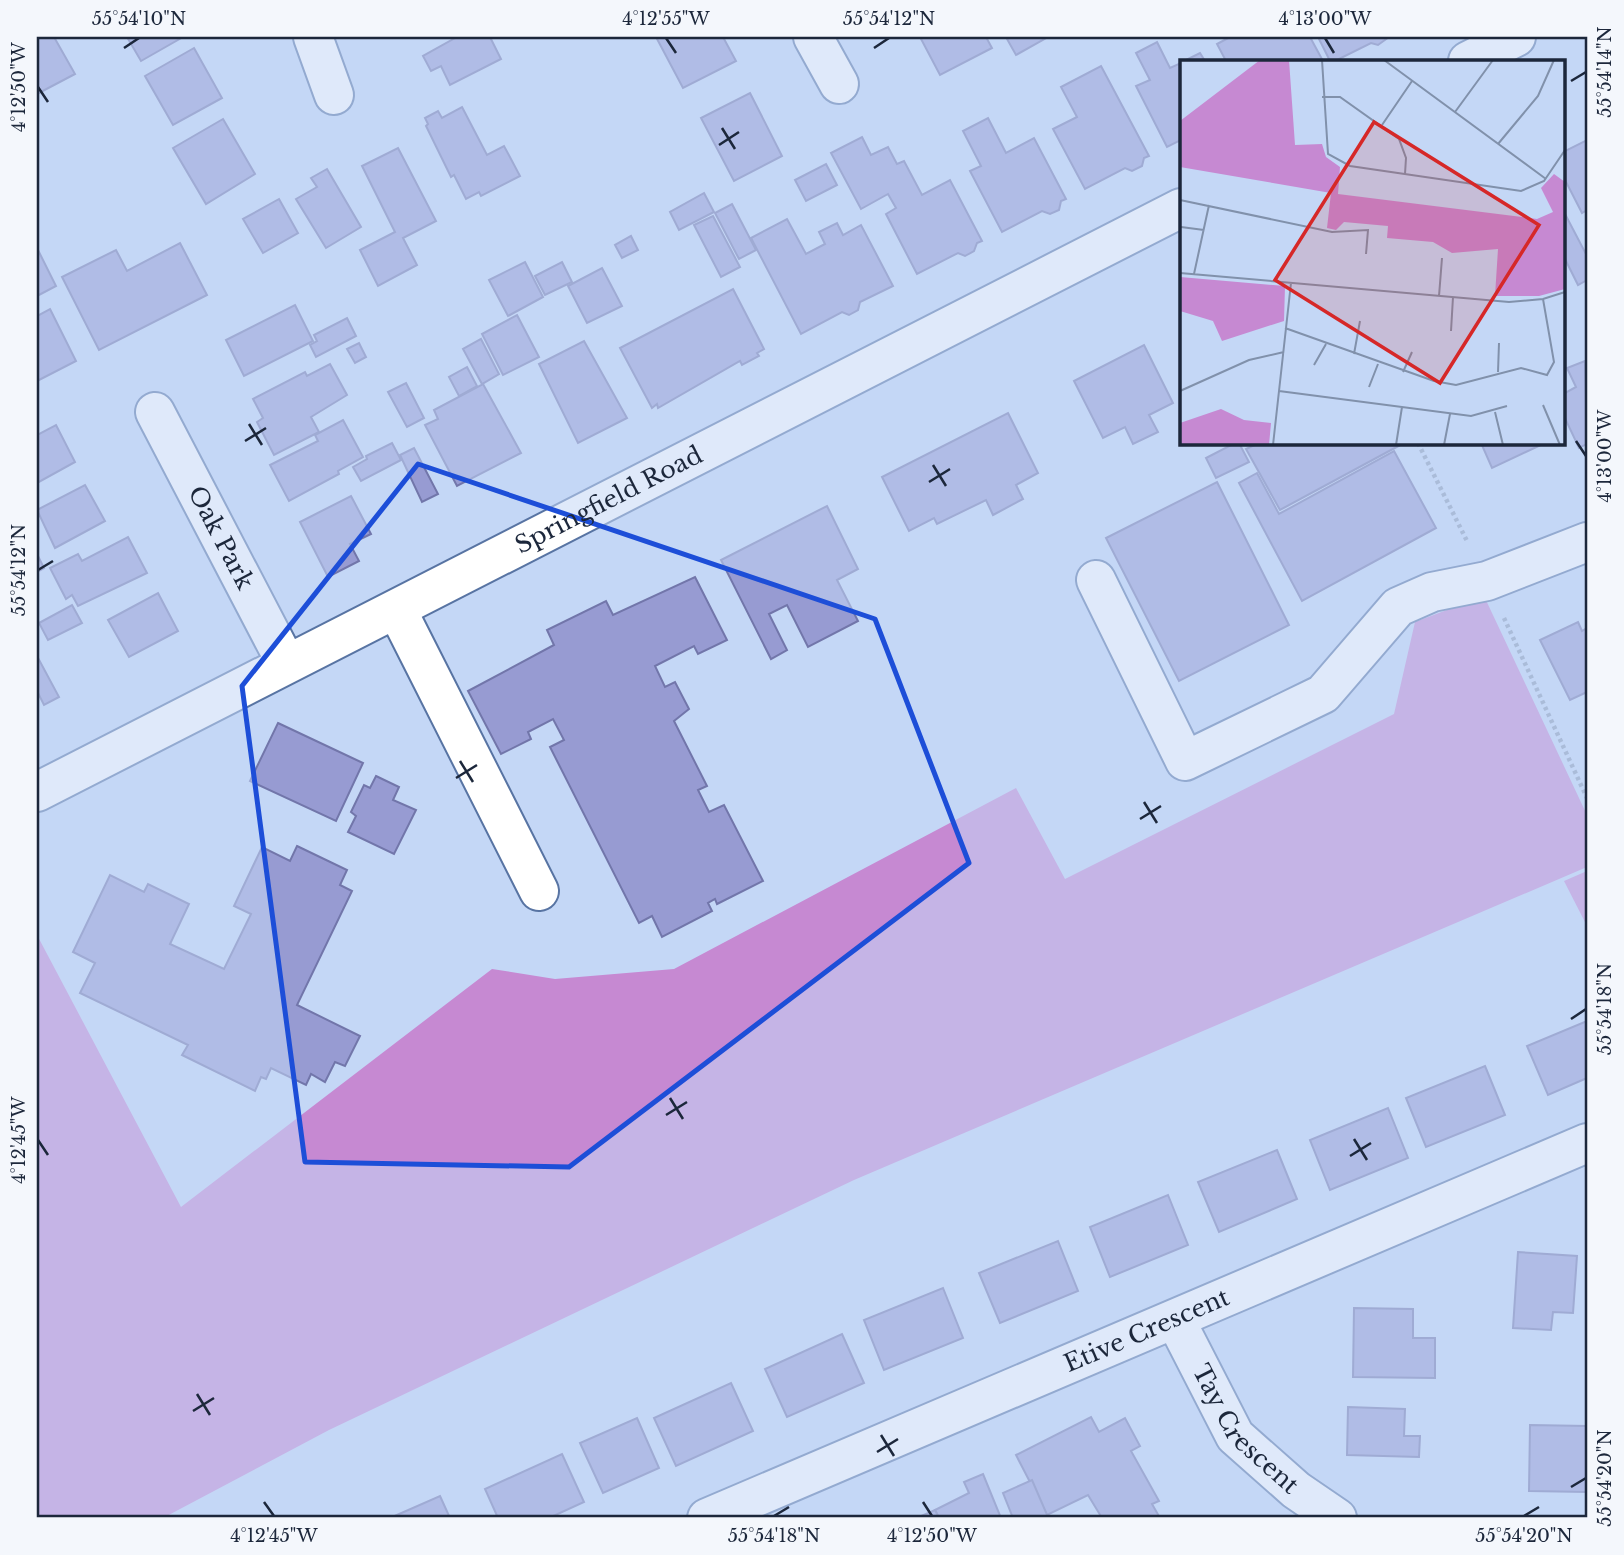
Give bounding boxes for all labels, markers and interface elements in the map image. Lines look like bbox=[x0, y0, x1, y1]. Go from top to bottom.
text: 55°54'10"N bbox=[92, 8, 186, 30]
text: 4°12'55"W bbox=[622, 8, 710, 30]
text: 55°54'12"N bbox=[843, 8, 935, 30]
text: 4°13'00"W bbox=[1279, 8, 1372, 30]
text: 55°54'14"N bbox=[1594, 26, 1616, 118]
text: 4°12'50"W bbox=[8, 41, 30, 132]
inset map bbox=[1180, 60, 1564, 444]
text: 4°13'00"W bbox=[1594, 409, 1616, 502]
street label: Springfield Road bbox=[510, 440, 707, 560]
street label: Oak Park bbox=[182, 481, 260, 595]
text: 55°54'12"N bbox=[8, 524, 30, 616]
text: 55°54'18"N bbox=[1594, 963, 1616, 1055]
text: 4°12'45"W bbox=[8, 1096, 30, 1184]
street label: Etive Crescent bbox=[1060, 1282, 1234, 1378]
street label: Tay Crescent bbox=[1187, 1359, 1305, 1499]
text: 55°54'20"N bbox=[1594, 1429, 1616, 1527]
text: 4°12'45"W bbox=[230, 1525, 318, 1547]
text: 55°54'18"N bbox=[728, 1525, 820, 1547]
text: 4°12'50"W bbox=[887, 1525, 978, 1547]
text: 55°54'20"N bbox=[1475, 1525, 1573, 1547]

